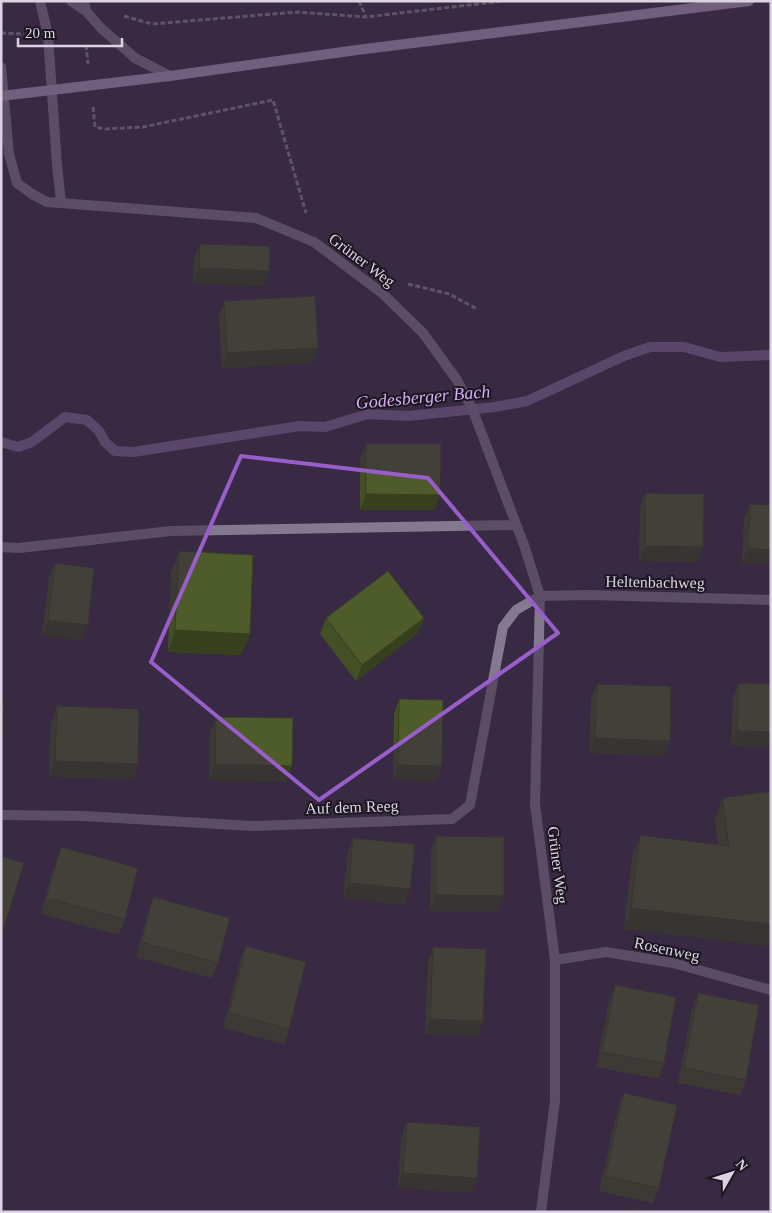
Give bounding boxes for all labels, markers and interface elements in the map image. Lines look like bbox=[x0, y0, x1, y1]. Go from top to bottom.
scale bar bbox=[18, 15, 121, 47]
text: 20 m bbox=[25, 25, 56, 41]
street label: Grüner Weg bbox=[325, 230, 398, 291]
water label: Godesberger Bach bbox=[355, 381, 491, 413]
street label: Heltenbachweg bbox=[605, 573, 705, 592]
street label: Auf dem Reeg bbox=[305, 797, 399, 818]
street label: Grüner Weg bbox=[544, 825, 571, 905]
street label: Rosenweg bbox=[632, 934, 701, 965]
north arrow bbox=[707, 1148, 757, 1198]
text: N bbox=[733, 1156, 751, 1174]

